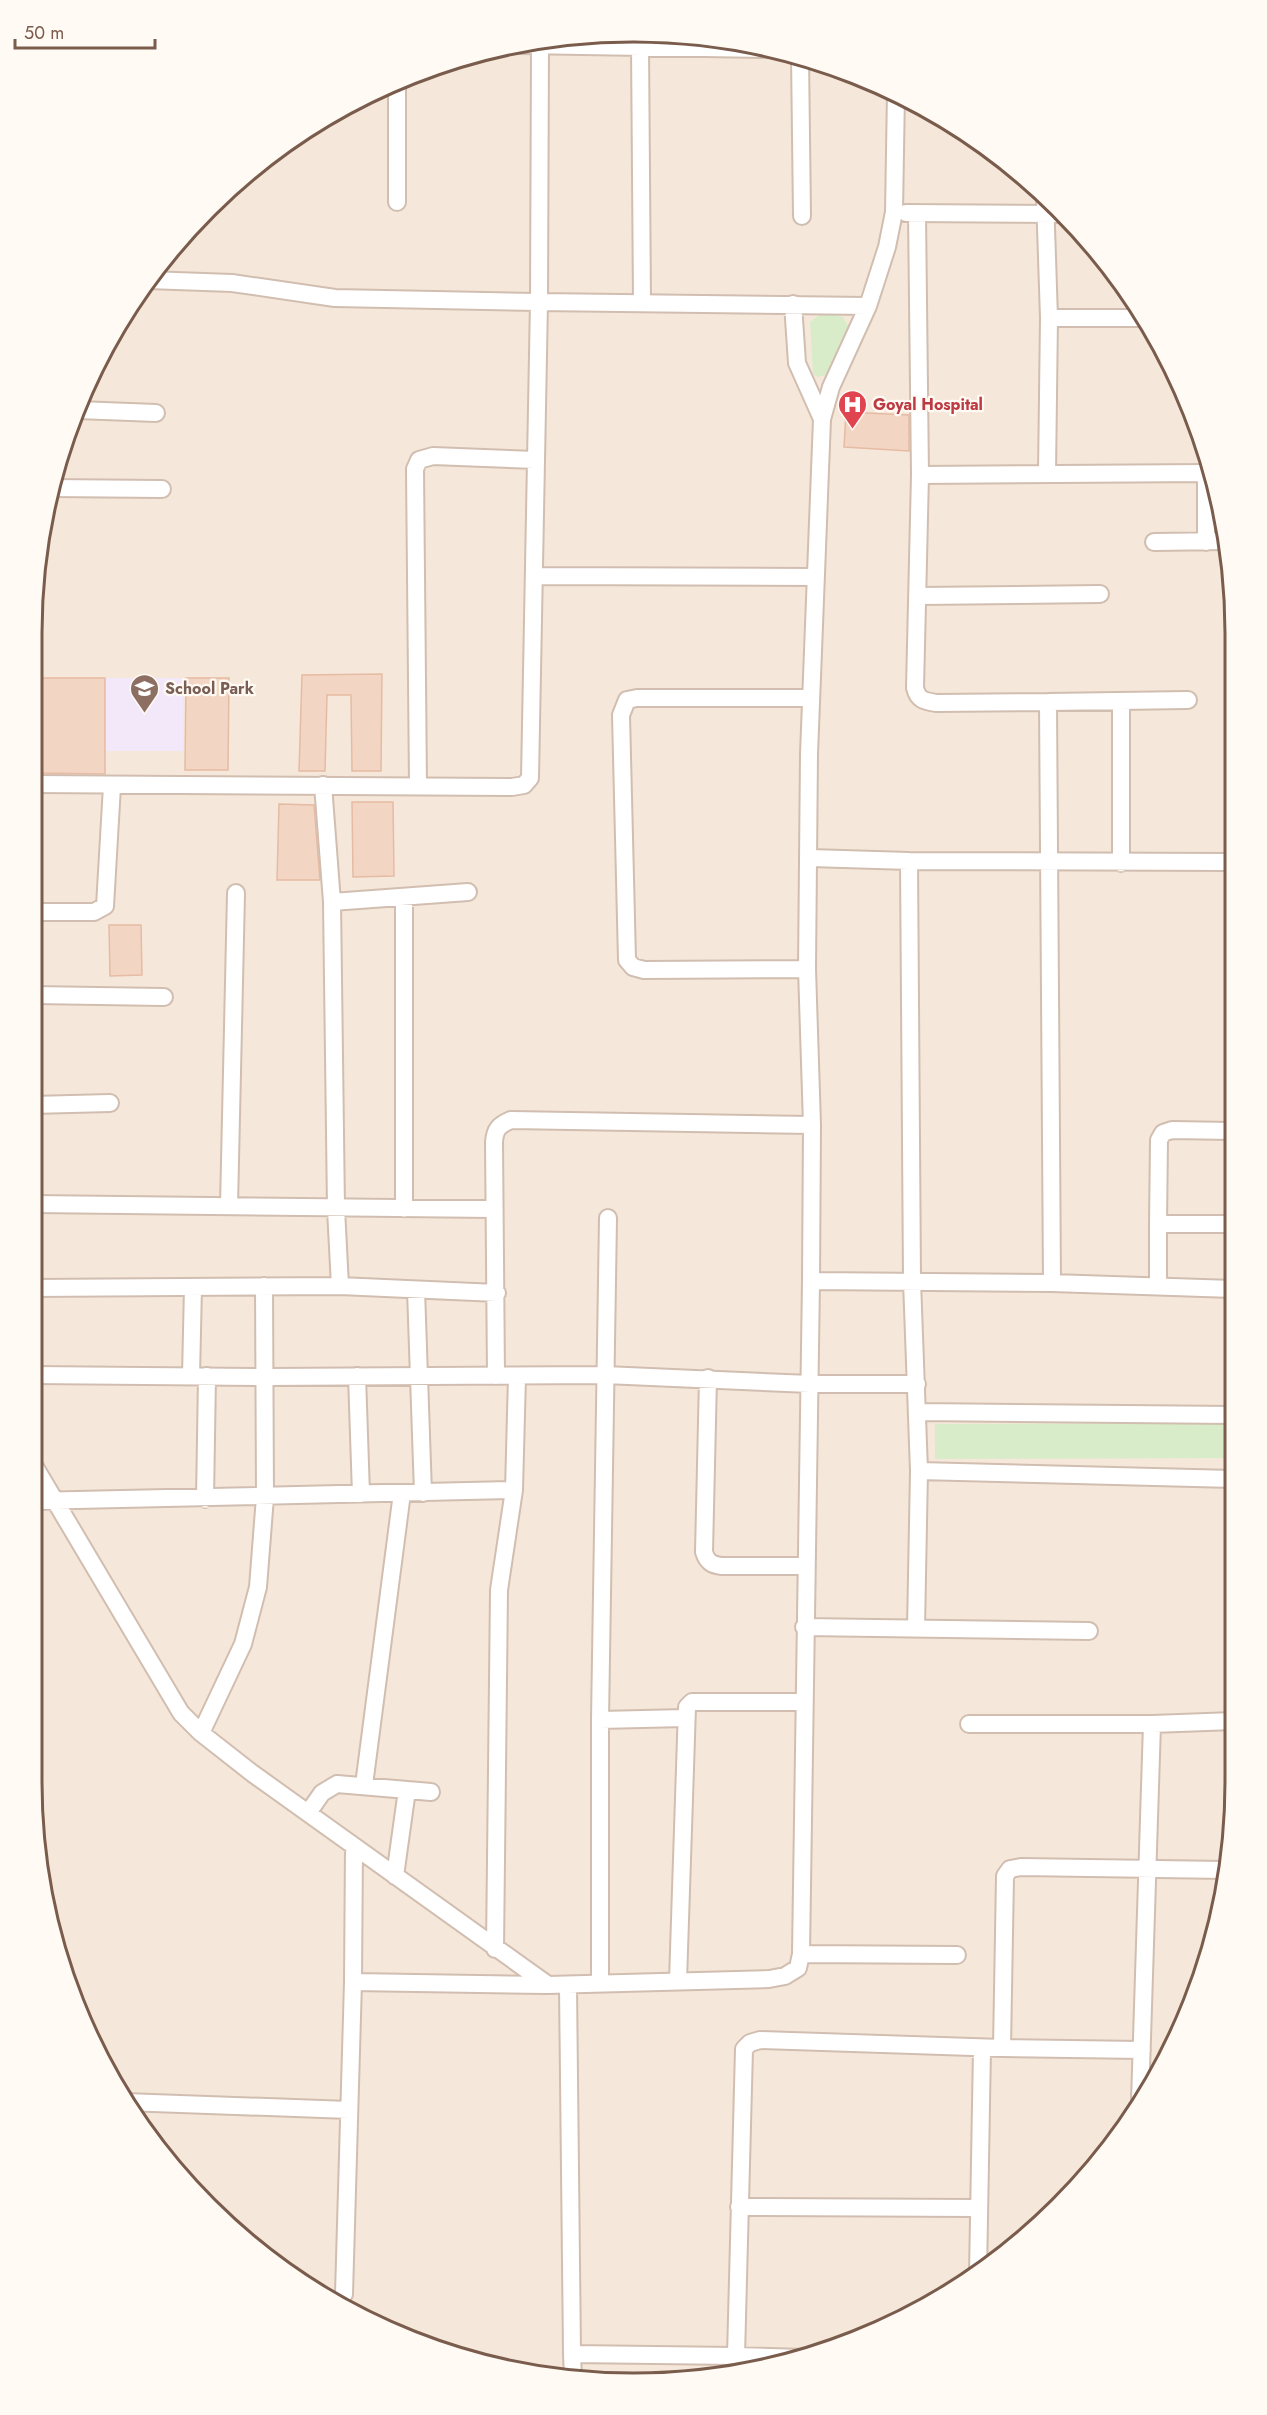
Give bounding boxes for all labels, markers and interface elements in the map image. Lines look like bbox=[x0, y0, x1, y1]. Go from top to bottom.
scale bar bbox=[15, 12, 154, 50]
text: 50 m bbox=[24, 20, 64, 46]
hospital icon: Goyal Hospital bbox=[836, 388, 868, 430]
place label: Goyal Hospital bbox=[873, 393, 983, 416]
school or university icon: School Park bbox=[128, 672, 160, 714]
place label: School Park bbox=[165, 677, 255, 700]

